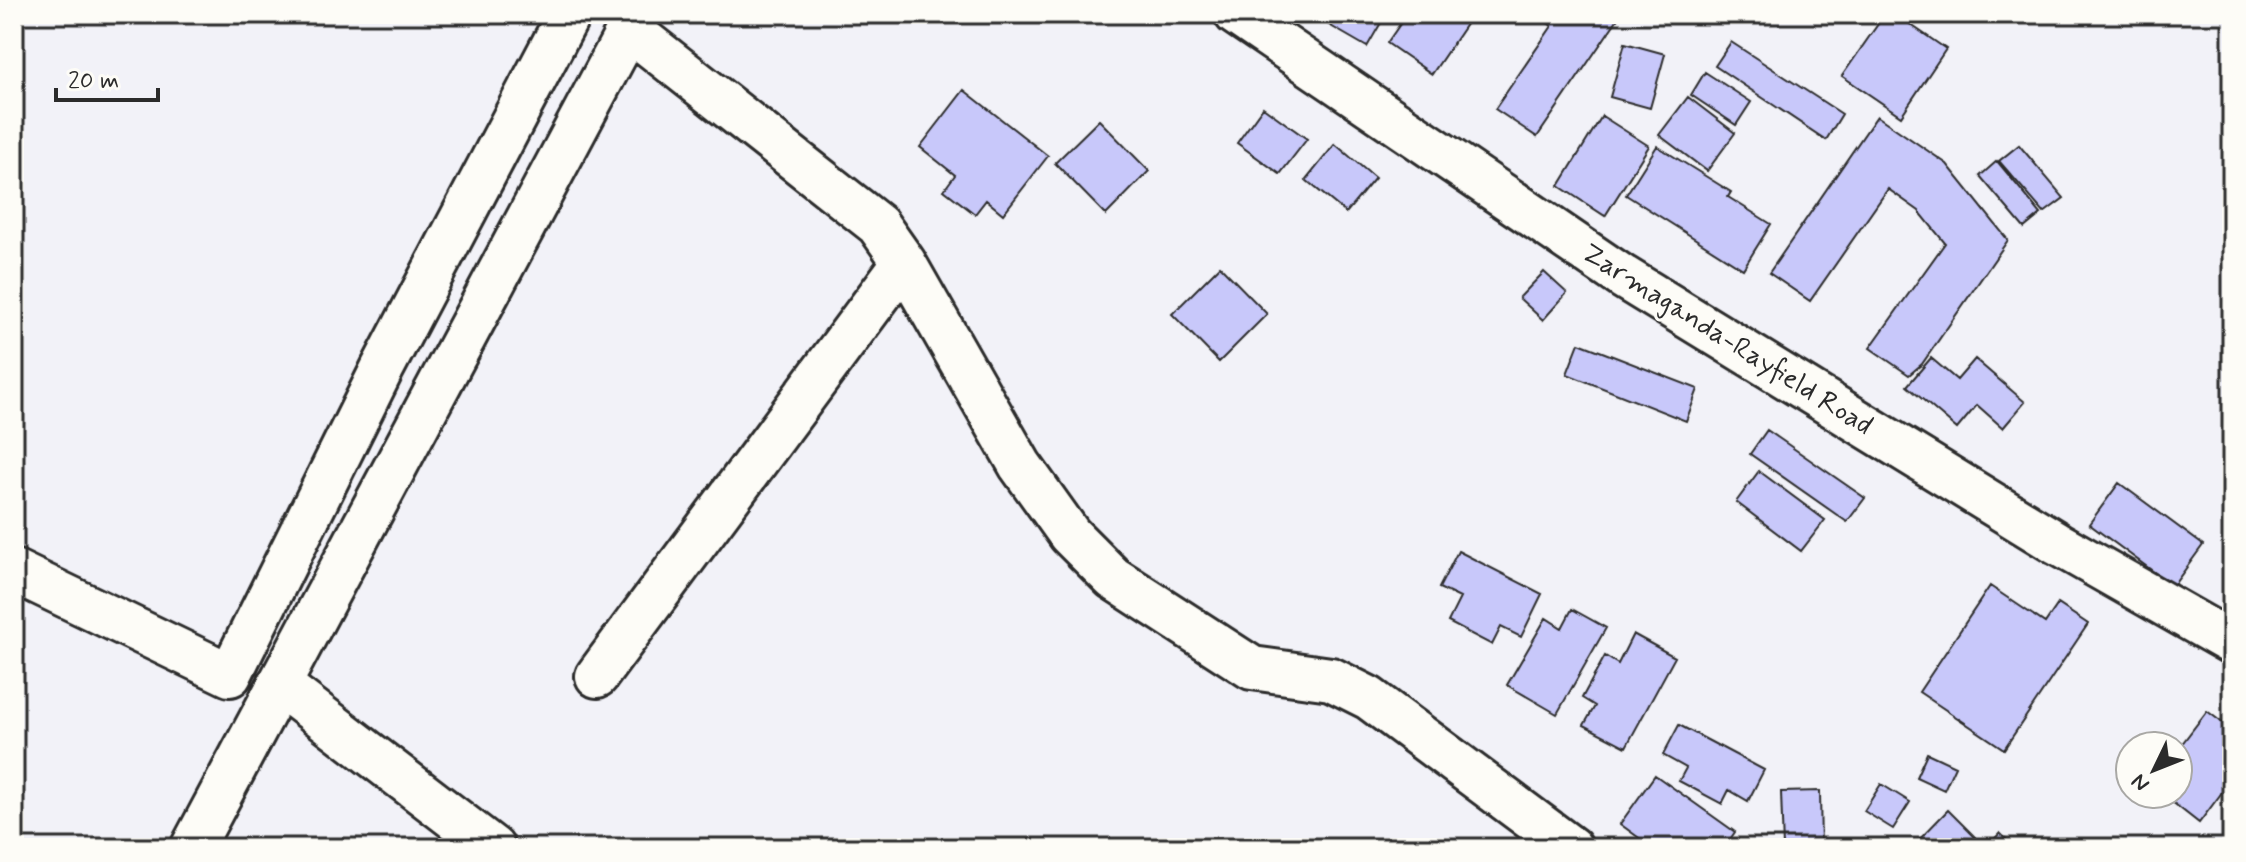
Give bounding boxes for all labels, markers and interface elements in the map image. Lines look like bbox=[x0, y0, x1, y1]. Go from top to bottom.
scale bar bbox=[56, 52, 158, 102]
text: 20 m bbox=[68, 66, 119, 97]
street label: Zarmaganda-Rayfield Road bbox=[1575, 235, 1879, 445]
north arrow bbox=[2114, 730, 2194, 810]
text: N bbox=[2126, 767, 2156, 797]

